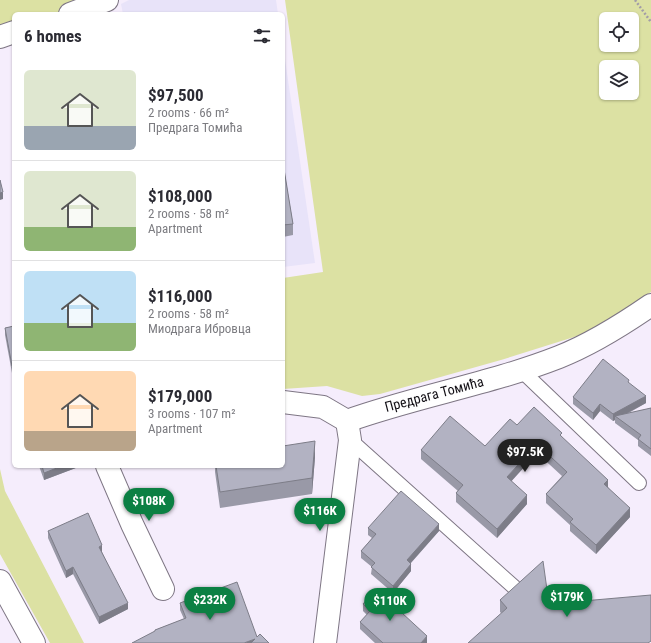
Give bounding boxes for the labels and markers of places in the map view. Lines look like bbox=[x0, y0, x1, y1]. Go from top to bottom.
pin: $97.5K bbox=[492, 439, 558, 473]
pin: $108K bbox=[121, 488, 177, 522]
pin: $116K bbox=[292, 498, 348, 532]
pin: $179K bbox=[539, 584, 595, 618]
pin: $232K bbox=[182, 587, 238, 621]
pin: $110K bbox=[362, 588, 418, 622]

